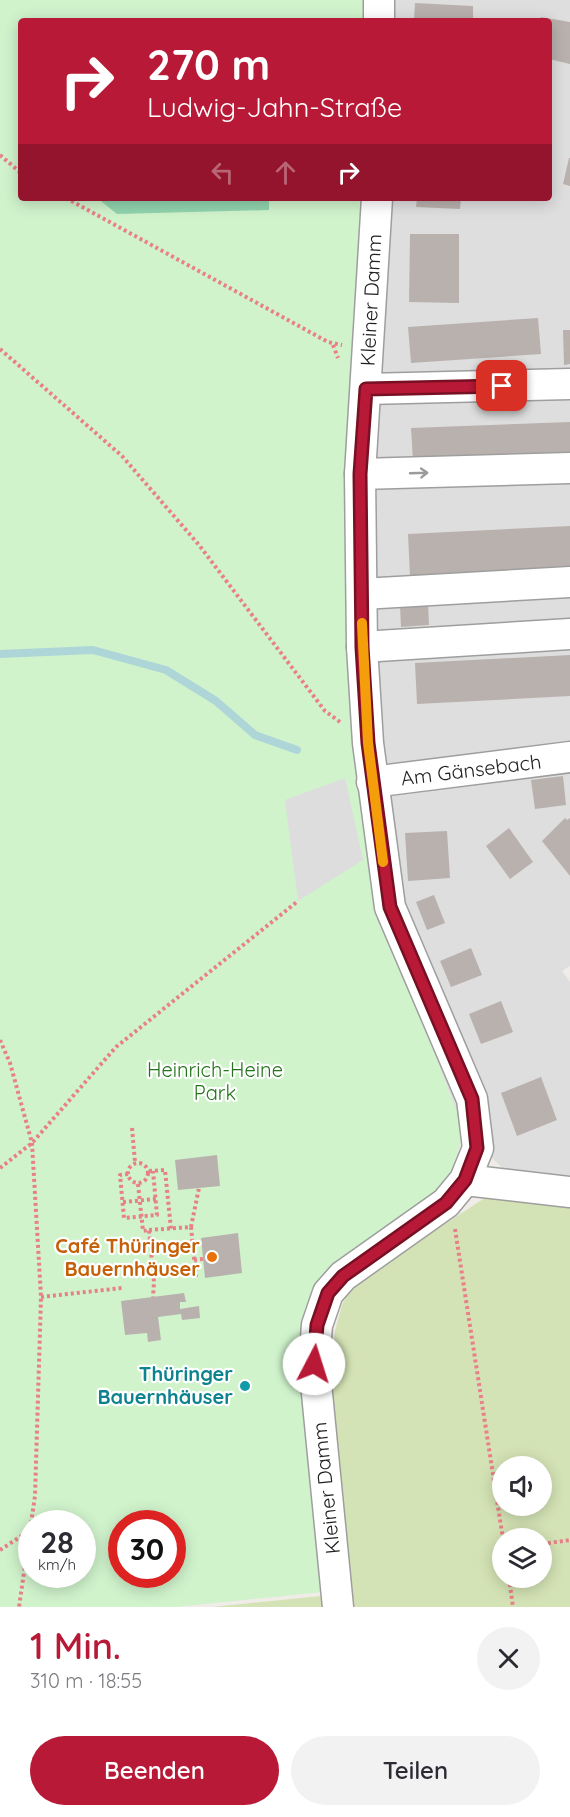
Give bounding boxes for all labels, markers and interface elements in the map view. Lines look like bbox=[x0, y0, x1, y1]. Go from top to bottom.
text: 270 m bbox=[147, 38, 270, 91]
icon: right bbox=[48, 42, 126, 120]
text: Ludwig-Jahn-Straße bbox=[147, 90, 402, 124]
icon: left bbox=[206, 156, 239, 189]
icon: ahead bbox=[269, 156, 302, 189]
icon: right bbox=[332, 156, 365, 189]
street label: Kleiner Damm bbox=[355, 233, 386, 367]
pin bbox=[476, 360, 527, 411]
icon: arrive bbox=[485, 369, 518, 402]
one-way arrow bbox=[408, 467, 428, 478]
street label: Am Gänsebach bbox=[399, 748, 543, 791]
park label: Heinrich-Heine Park bbox=[147, 1057, 283, 1105]
place label: Café Thüringer Bauernhäuser bbox=[55, 1233, 200, 1281]
marker: Café Thüringer Bauernhäuser bbox=[205, 1250, 219, 1264]
position arrow bbox=[282, 1332, 346, 1396]
place label: Thüringer Bauernhäuser bbox=[97, 1361, 233, 1409]
marker: Thüringer Bauernhäuser bbox=[238, 1379, 252, 1393]
street label: Kleiner Damm bbox=[306, 1421, 345, 1555]
map controls bbox=[492, 1456, 552, 1588]
button: sound bbox=[492, 1456, 552, 1516]
speed limit sign: 30 bbox=[108, 1510, 186, 1588]
text: 28 bbox=[40, 1523, 74, 1561]
button: layers bbox=[492, 1528, 552, 1588]
text: km/h bbox=[38, 1555, 76, 1574]
text: 1 Min. bbox=[30, 1623, 121, 1668]
button: close bbox=[477, 1627, 540, 1690]
text: 310 m · 18:55 bbox=[30, 1668, 142, 1693]
button: Beenden bbox=[30, 1736, 279, 1805]
button: Teilen bbox=[291, 1736, 540, 1805]

